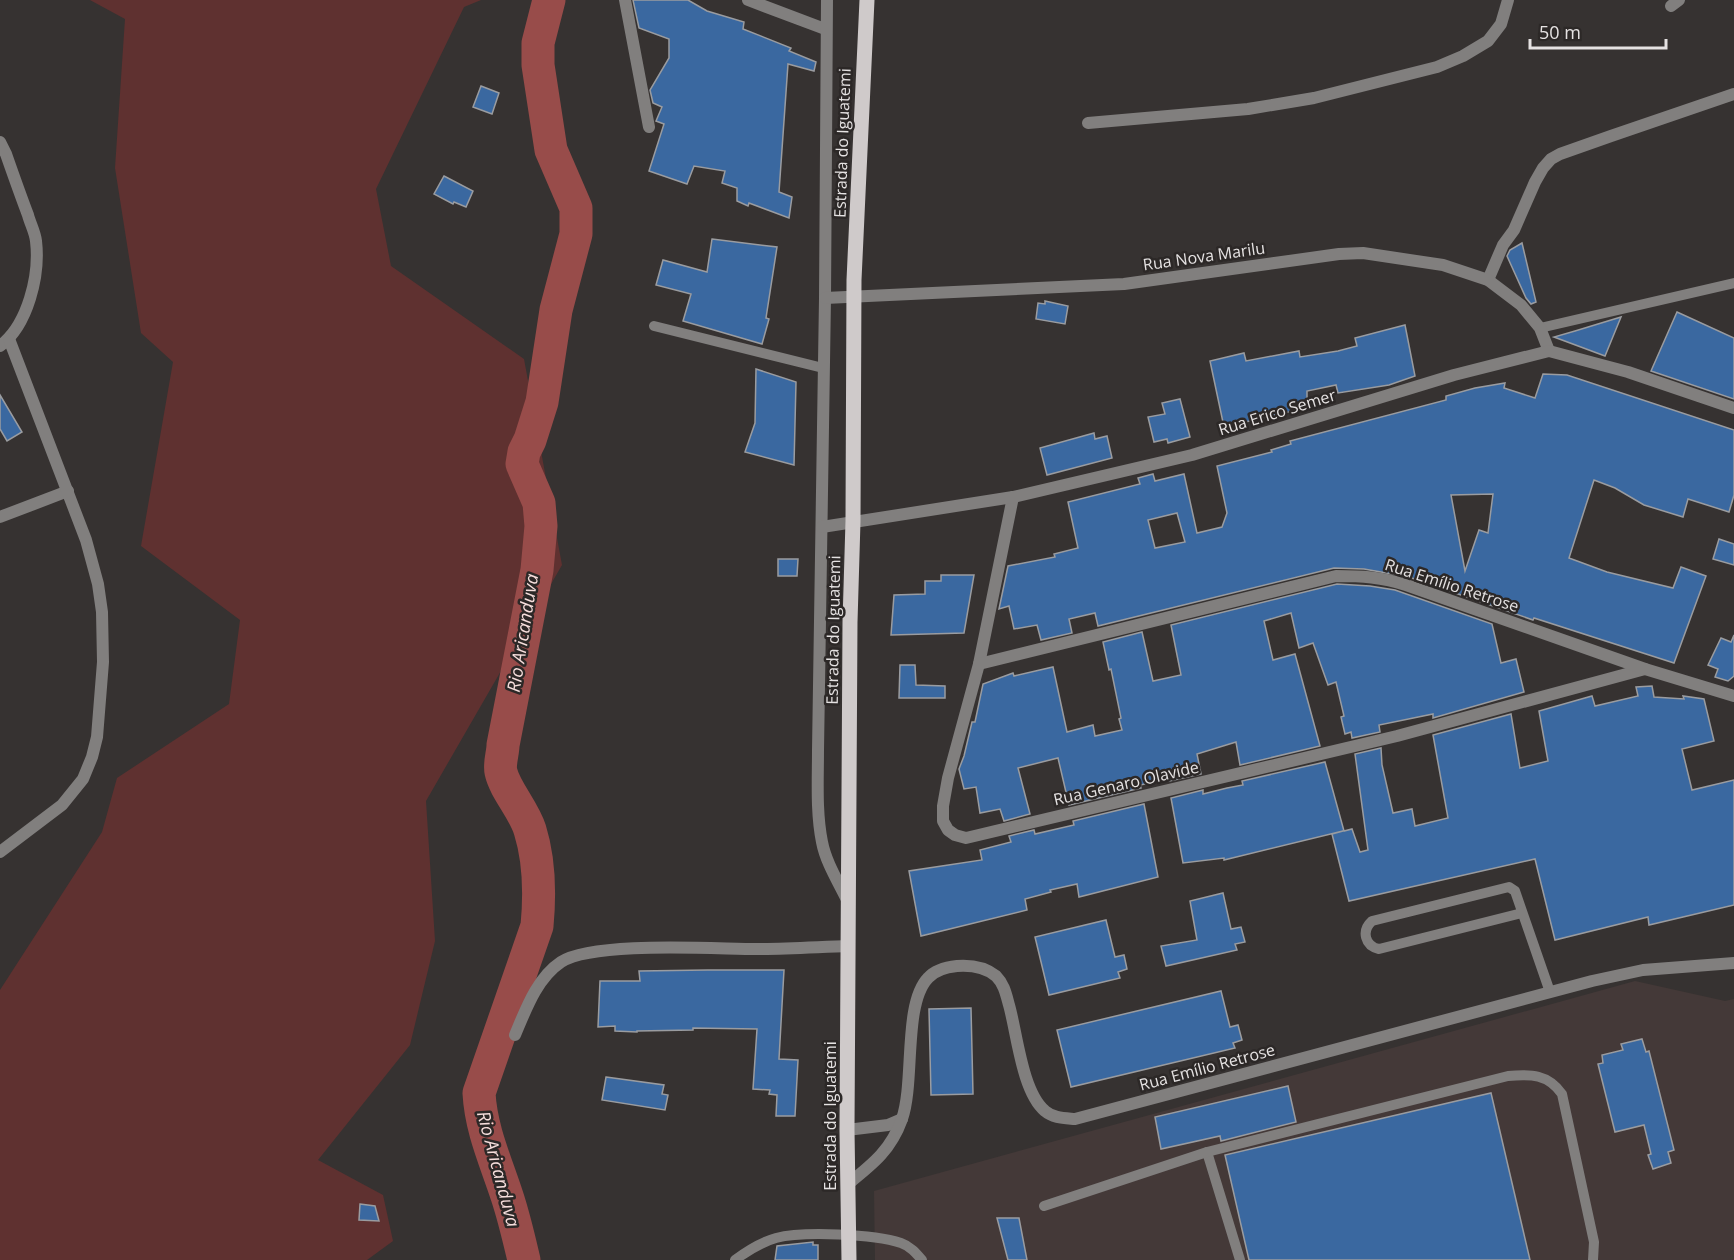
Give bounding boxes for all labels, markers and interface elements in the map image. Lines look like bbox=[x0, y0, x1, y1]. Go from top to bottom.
scale bar bbox=[1530, 12, 1666, 50]
text: 50 m bbox=[1539, 20, 1581, 44]
street label: Estrada do Iguatemi bbox=[828, 68, 856, 218]
street label: Rua Nova Marilu bbox=[1141, 237, 1267, 275]
street label: Rua Erico Semer bbox=[1216, 384, 1339, 440]
street label: Rua Emílio Retrose bbox=[1382, 553, 1522, 617]
street label: Estrada do Iguatemi bbox=[821, 555, 845, 705]
water label: Rio Aricanduva bbox=[501, 572, 543, 694]
street label: Rua Genaro Olavide bbox=[1051, 756, 1201, 810]
street label: Rua Emílio Retrose bbox=[1137, 1038, 1277, 1096]
street label: Estrada do Iguatemi bbox=[819, 1041, 841, 1191]
water label: Rio Aricanduva bbox=[472, 1108, 526, 1229]

